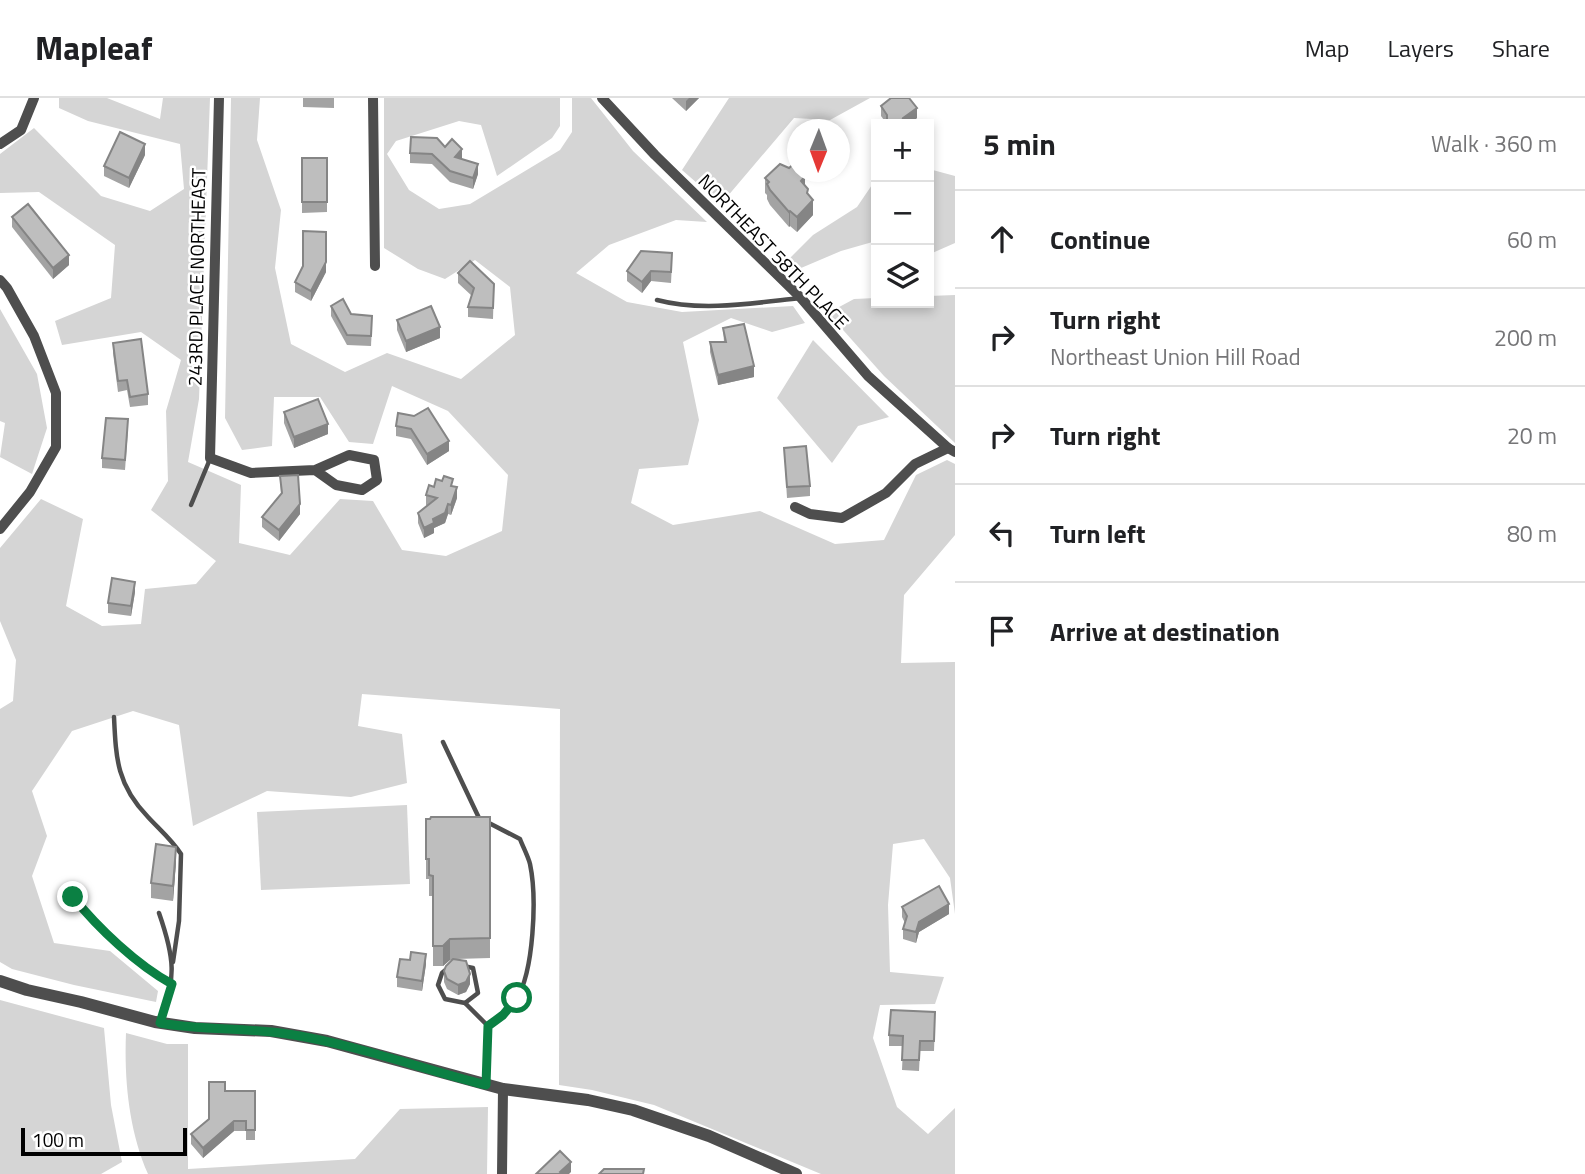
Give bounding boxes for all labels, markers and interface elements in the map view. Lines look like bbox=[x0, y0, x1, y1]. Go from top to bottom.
text: Mapleaf bbox=[35, 23, 153, 73]
text: Map bbox=[1305, 30, 1350, 66]
text: Layers bbox=[1388, 30, 1454, 66]
text: Share bbox=[1492, 30, 1550, 66]
north arrow bbox=[787, 119, 850, 182]
map controls bbox=[871, 119, 934, 308]
button: + bbox=[871, 119, 934, 182]
text: 5 min bbox=[983, 121, 1056, 167]
text: Walk · 360 m bbox=[1431, 126, 1557, 161]
street label: NORTHEAST 58TH PLACE bbox=[692, 167, 856, 335]
street label: 243RD PLACE NORTHEAST bbox=[180, 168, 212, 386]
button: − bbox=[871, 182, 934, 245]
icon: ahead bbox=[983, 220, 1021, 258]
text: Continue bbox=[1050, 220, 1150, 259]
text: 60 m bbox=[1507, 222, 1557, 257]
button: layers bbox=[871, 245, 934, 308]
text: Turn right bbox=[1050, 300, 1161, 339]
icon: right bbox=[983, 318, 1021, 356]
text: 200 m bbox=[1494, 320, 1557, 355]
text: Northeast Union Hill Road bbox=[1050, 339, 1301, 374]
icon: right bbox=[983, 416, 1021, 454]
text: Turn right bbox=[1050, 416, 1161, 455]
text: 20 m bbox=[1507, 418, 1557, 453]
icon: left bbox=[983, 514, 1021, 552]
text: Turn left bbox=[1050, 514, 1145, 553]
text: 80 m bbox=[1507, 516, 1557, 551]
icon: arrive bbox=[983, 612, 1021, 650]
text: Arrive at destination bbox=[1050, 612, 1280, 651]
route end bbox=[57, 881, 88, 912]
route start bbox=[501, 982, 532, 1013]
scale bar bbox=[21, 1125, 187, 1157]
text: 100 m bbox=[32, 1125, 84, 1154]

